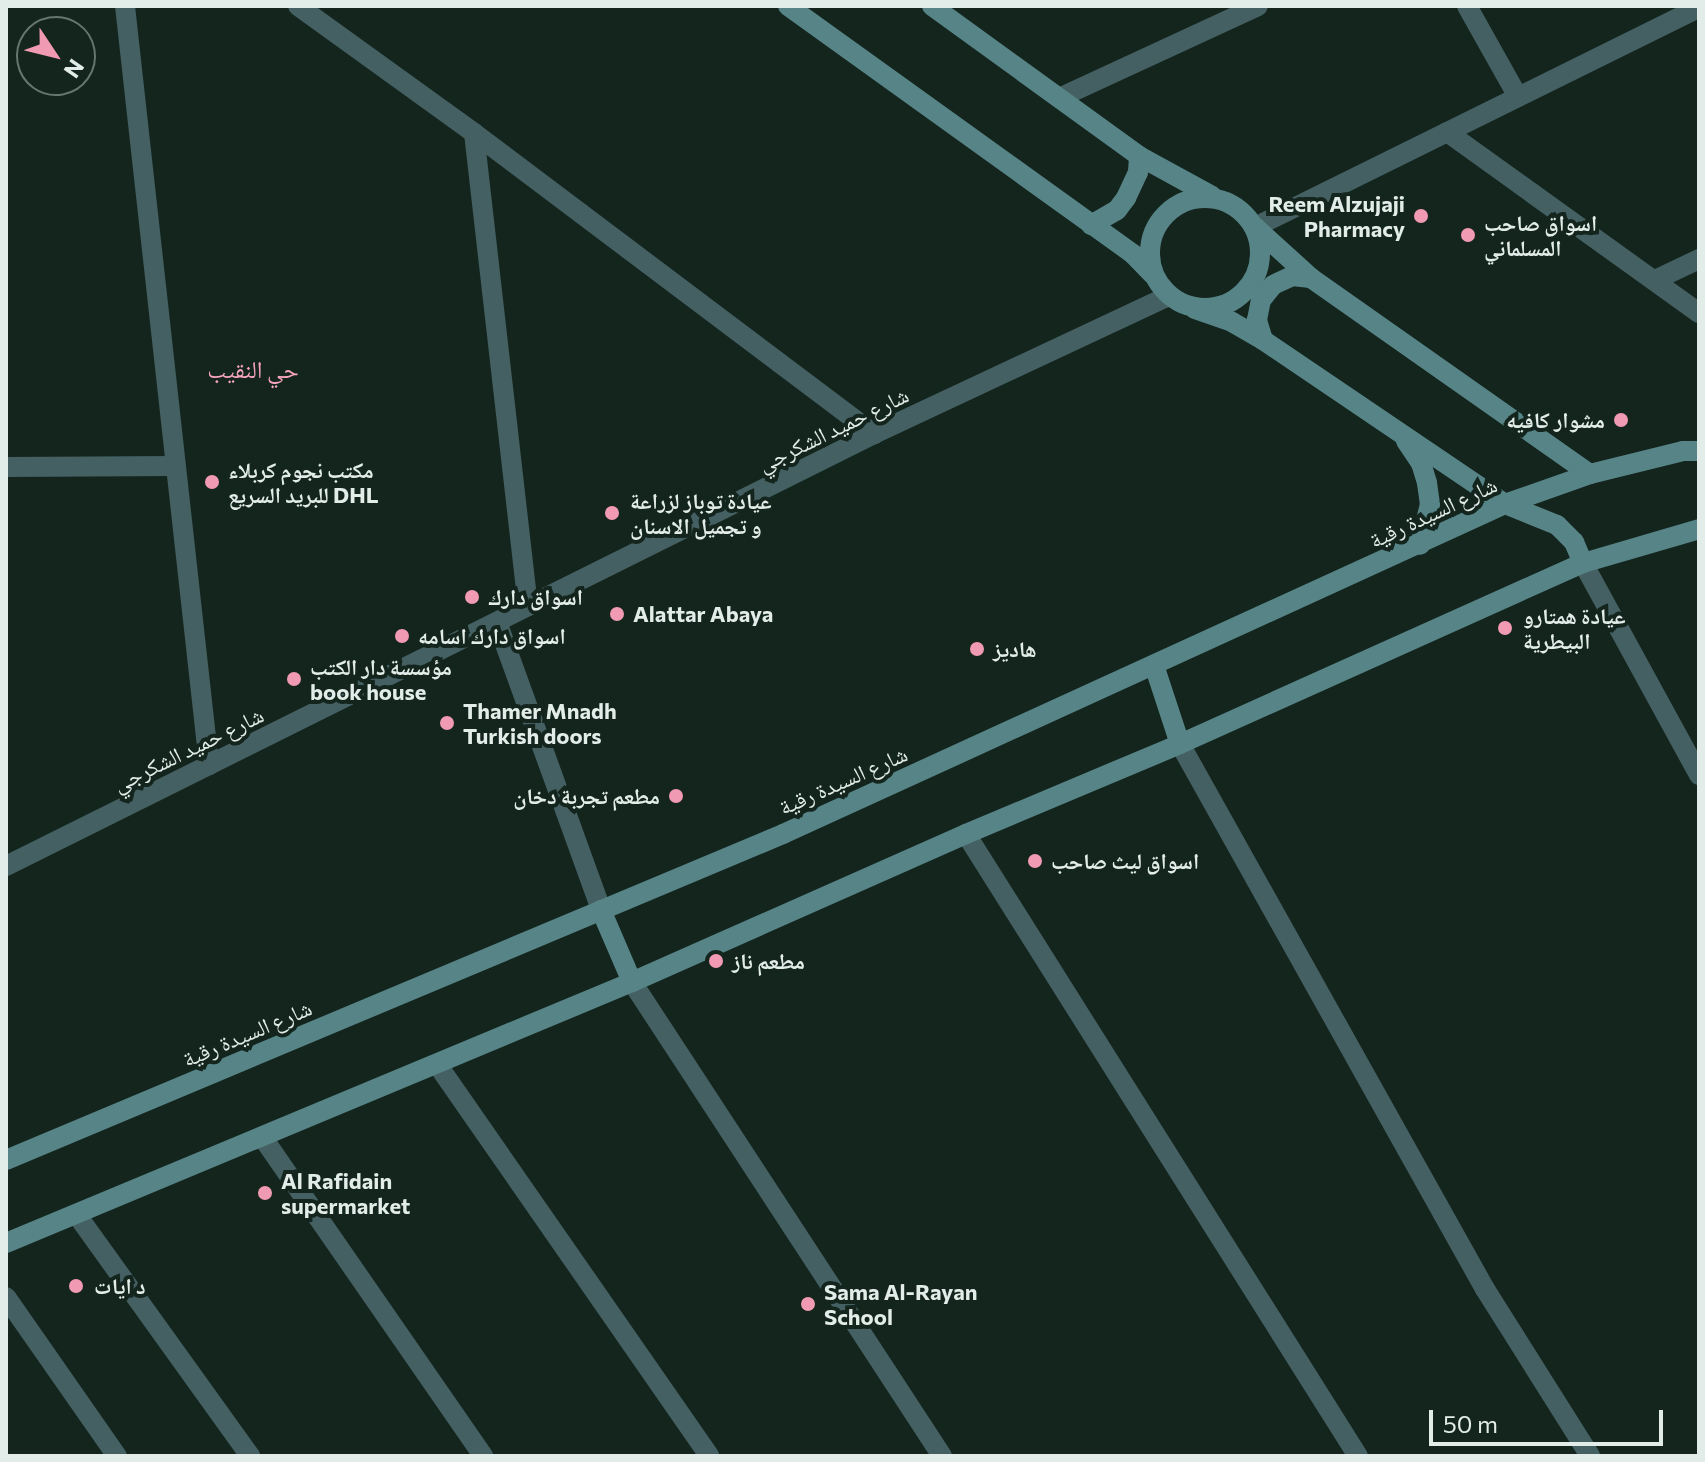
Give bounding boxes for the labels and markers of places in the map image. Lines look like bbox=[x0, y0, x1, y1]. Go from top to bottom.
place label: Reem Alzujaji Pharmacy bbox=[1268, 190, 1405, 242]
marker: Reem Alzujaji Pharmacy bbox=[1412, 207, 1430, 225]
place label: اسواق صاحب المسلماني bbox=[1484, 209, 1597, 260]
marker: اسواق صاحب المسلماني bbox=[1459, 226, 1477, 244]
place label: مشوار كافيه bbox=[1506, 407, 1605, 433]
marker: مشوار كافيه bbox=[1612, 411, 1630, 429]
place label: مكتب نجوم كربلاء للبريد السريع DHL bbox=[228, 456, 378, 508]
marker: مكتب نجوم كربلاء للبريد السريع DHL bbox=[203, 473, 221, 491]
place label: عيادة توباز لزراعة و تجميل الاسنان bbox=[630, 487, 772, 538]
marker: عيادة توباز لزراعة و تجميل الاسنان bbox=[601, 502, 623, 524]
place label: اسواق دارك bbox=[488, 584, 583, 610]
marker: اسواق دارك bbox=[463, 588, 481, 606]
place label: Alattar Abaya bbox=[633, 601, 773, 627]
place label: عيادة همتارو البيطرية bbox=[1523, 602, 1626, 654]
marker: Alattar Abaya bbox=[608, 605, 626, 623]
marker: عيادة همتارو البيطرية bbox=[1494, 617, 1516, 639]
place label: اسواق دارك اسامه bbox=[418, 623, 566, 649]
marker: اسواق دارك اسامه bbox=[393, 627, 411, 645]
place label: هاديز bbox=[993, 636, 1036, 662]
marker: هاديز bbox=[968, 640, 986, 658]
place label: مؤسسة دار الكتب book house bbox=[310, 653, 452, 704]
marker: مؤسسة دار الكتب book house bbox=[285, 670, 303, 688]
place label: Thamer Mnadh Turkish doors bbox=[463, 697, 617, 748]
marker: Thamer Mnadh Turkish doors bbox=[438, 714, 456, 732]
place label: مطعم تجربة دخان bbox=[513, 783, 660, 809]
marker: مطعم تجربة دخان bbox=[667, 787, 685, 805]
place label: اسواق ليث صاحب bbox=[1051, 848, 1199, 874]
marker: اسواق ليث صاحب bbox=[1026, 852, 1044, 870]
place label: مطعم ناز bbox=[732, 948, 805, 974]
marker: مطعم ناز bbox=[707, 952, 725, 970]
place label: Al Rafidain supermarket bbox=[281, 1167, 410, 1218]
marker: Al Rafidain supermarket bbox=[256, 1184, 274, 1202]
place label: د ايات bbox=[94, 1273, 146, 1299]
marker: د ايات bbox=[65, 1275, 87, 1297]
place label: Sama Al-Rayan School bbox=[824, 1278, 978, 1330]
marker: Sama Al-Rayan School bbox=[799, 1295, 817, 1313]

